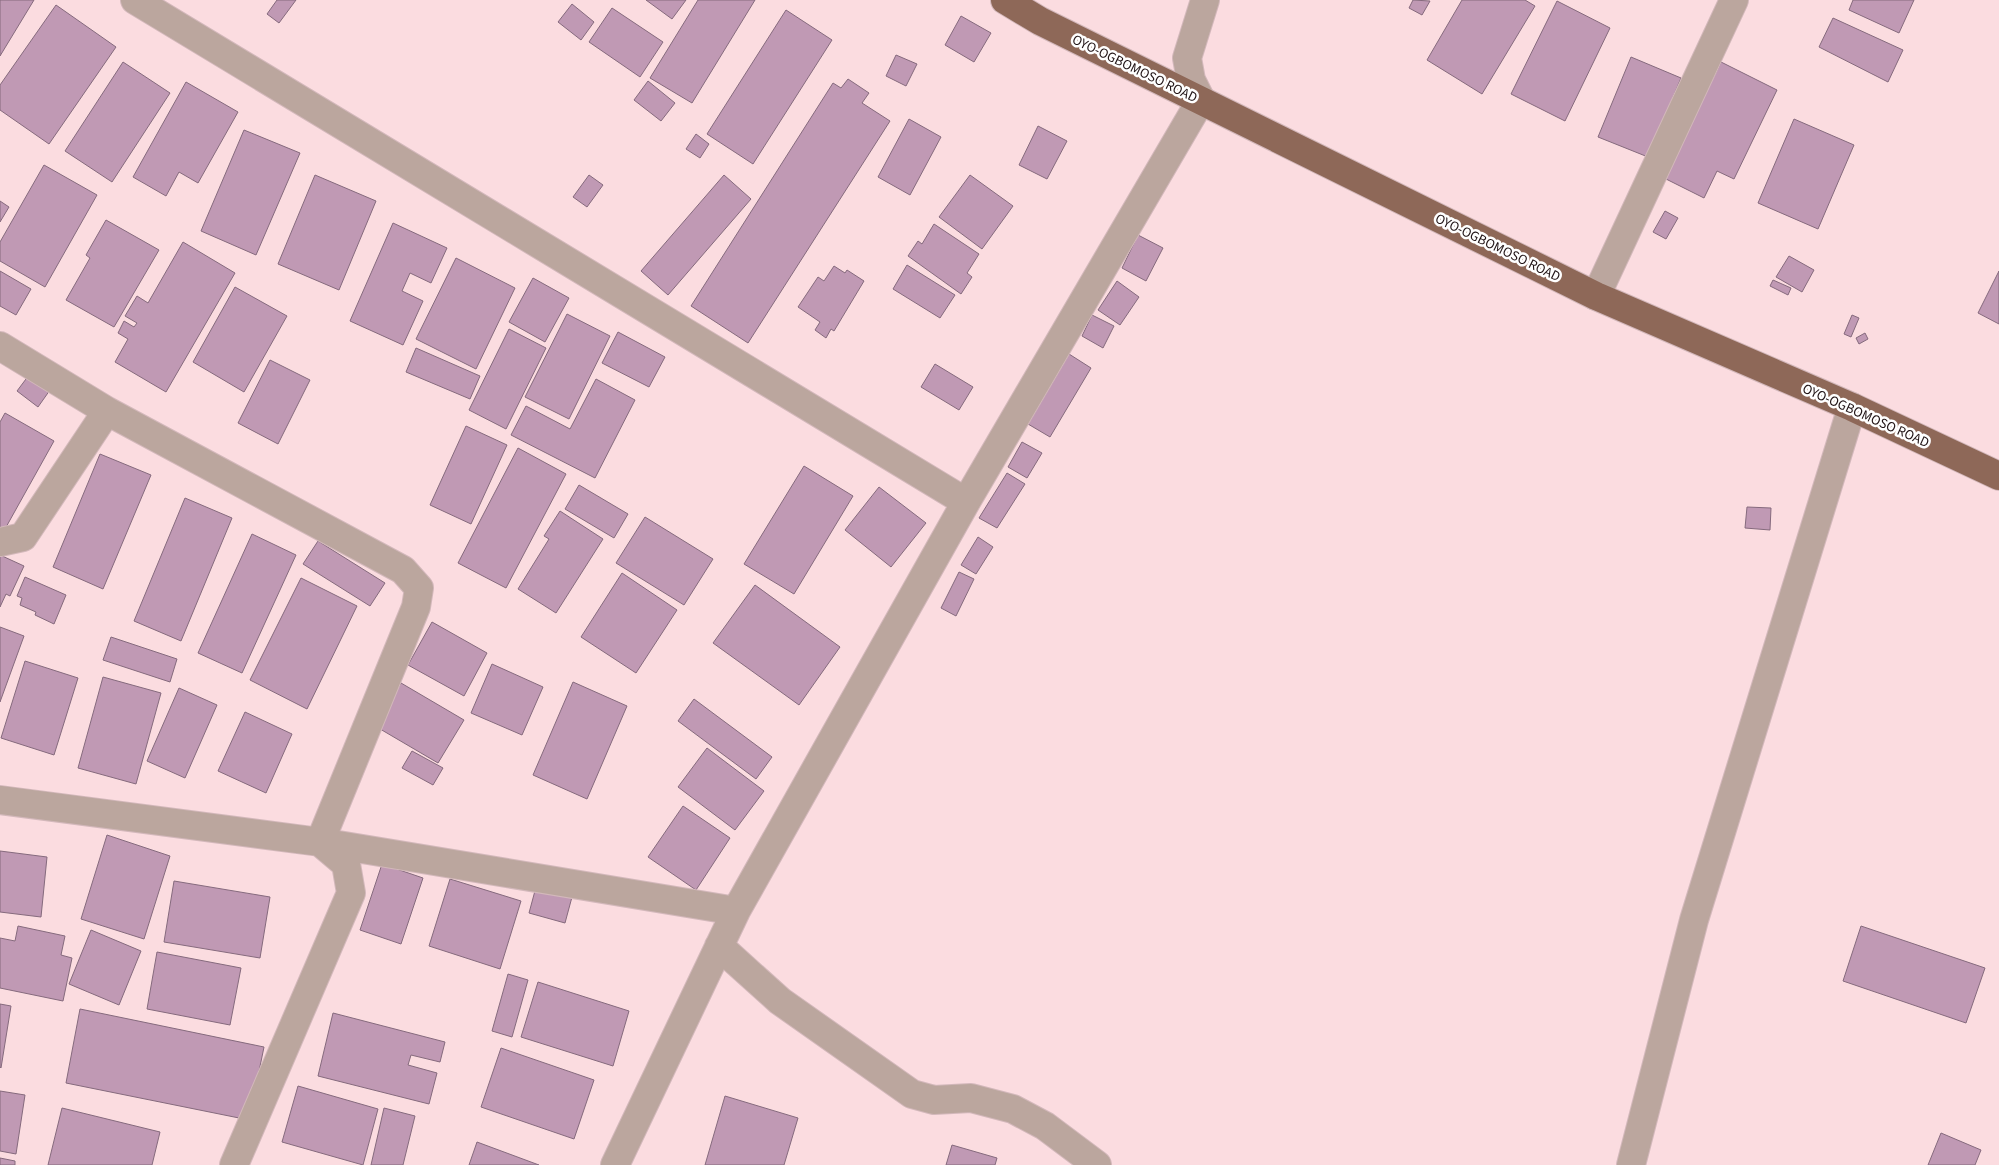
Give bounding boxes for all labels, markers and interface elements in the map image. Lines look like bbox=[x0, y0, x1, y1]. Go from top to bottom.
street label: OYO-OGBOMOSO ROAD bbox=[1069, 30, 1201, 108]
street label: OYO-OGBOMOSO ROAD bbox=[1432, 209, 1564, 287]
street label: OYO-OGBOMOSO ROAD bbox=[1799, 379, 1932, 453]

